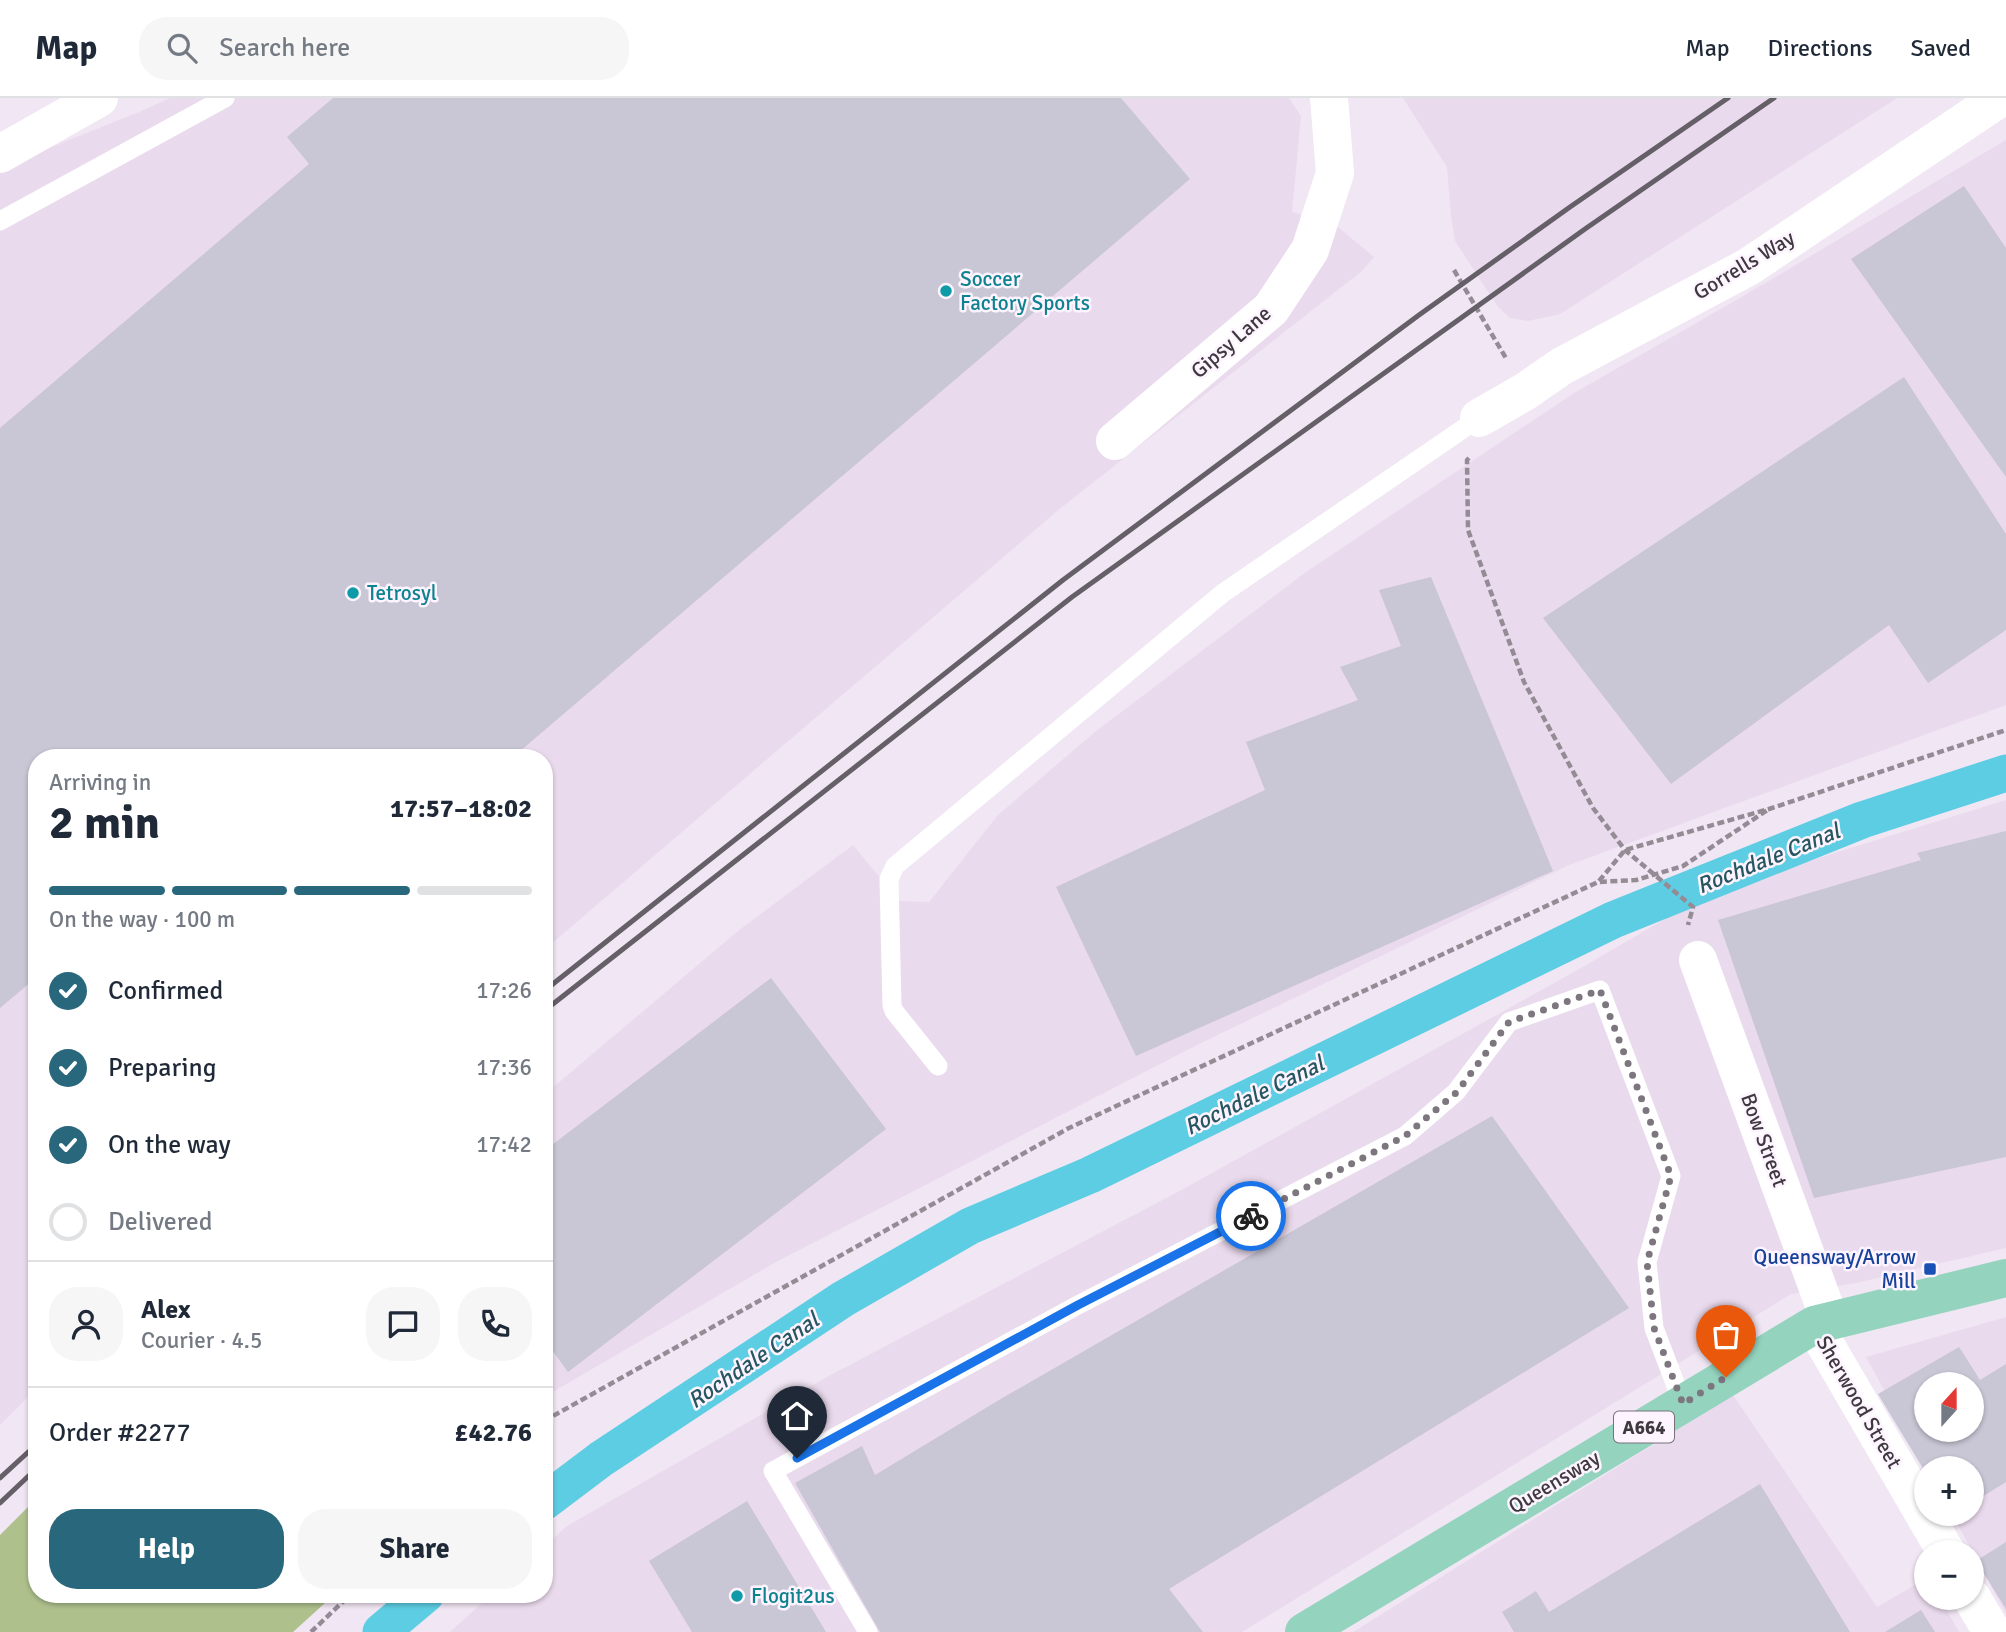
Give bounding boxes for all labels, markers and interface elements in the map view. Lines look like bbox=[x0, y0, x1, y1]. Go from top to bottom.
search box bbox=[139, 17, 629, 80]
text: Map bbox=[35, 28, 97, 69]
icon: search bbox=[163, 29, 201, 67]
text: Search here bbox=[219, 32, 350, 64]
text: Map bbox=[1685, 33, 1730, 63]
text: Directions bbox=[1768, 33, 1873, 63]
text: Saved bbox=[1911, 33, 1971, 63]
street label: Gorrells Way bbox=[1689, 225, 1799, 305]
place label: Soccer Factory Sports bbox=[960, 266, 1090, 316]
marker: Soccer Factory Sports bbox=[938, 283, 954, 299]
street label: Gipsy Lane bbox=[1186, 300, 1276, 384]
place label: Tetrosyl bbox=[367, 580, 437, 606]
marker: Tetrosyl bbox=[345, 585, 361, 601]
text: Arriving in bbox=[49, 768, 151, 797]
text: 17:57–18:02 bbox=[390, 793, 532, 825]
text: 2 min bbox=[49, 795, 160, 851]
water label: Rochdale Canal bbox=[1692, 816, 1846, 900]
text: On the way · 100 m bbox=[49, 905, 235, 934]
icon: check bbox=[49, 972, 87, 1010]
text: Confirmed bbox=[108, 975, 223, 1007]
text: 17:26 bbox=[476, 976, 532, 1005]
water label: Rochdale Canal bbox=[1179, 1048, 1331, 1142]
icon: check bbox=[49, 1049, 87, 1087]
text: Preparing bbox=[108, 1052, 216, 1084]
text: 17:36 bbox=[476, 1053, 532, 1082]
street label: Bow Street bbox=[1735, 1090, 1793, 1190]
icon: check bbox=[49, 1126, 87, 1164]
text: On the way bbox=[108, 1129, 231, 1161]
text: 17:42 bbox=[476, 1130, 532, 1159]
courier bbox=[1216, 1181, 1286, 1251]
icon: bike bbox=[1232, 1197, 1270, 1235]
text: Delivered bbox=[108, 1206, 213, 1238]
place label: Queensway/Arrow Mill bbox=[1754, 1244, 1916, 1294]
marker: Queensway/Arrow Mill bbox=[1922, 1261, 1938, 1277]
button: person bbox=[49, 1287, 123, 1361]
button: chat bbox=[366, 1287, 440, 1361]
button: phone bbox=[458, 1287, 532, 1361]
text: Alex bbox=[141, 1294, 191, 1326]
water label: Rochdale Canal bbox=[682, 1305, 826, 1415]
pin bbox=[1696, 1305, 1756, 1377]
icon: bag bbox=[1707, 1316, 1745, 1354]
text: Courier · 4.5 bbox=[141, 1326, 262, 1355]
street label: Sherwood Street bbox=[1810, 1331, 1908, 1473]
north arrow bbox=[1914, 1372, 1984, 1442]
map controls bbox=[1914, 1372, 1984, 1610]
pin bbox=[767, 1386, 827, 1458]
icon: home bbox=[778, 1397, 816, 1435]
road number: A664 bbox=[1614, 1412, 1674, 1442]
text: Order #2277 bbox=[49, 1417, 190, 1449]
text: £42.76 bbox=[454, 1417, 532, 1449]
street label: Queensway bbox=[1504, 1445, 1605, 1519]
button: + bbox=[1914, 1456, 1984, 1526]
button: Help bbox=[49, 1509, 284, 1589]
button: Share bbox=[298, 1509, 532, 1589]
button: − bbox=[1914, 1540, 1984, 1610]
place label: Flogit2us bbox=[751, 1583, 835, 1609]
marker: Flogit2us bbox=[729, 1588, 745, 1604]

